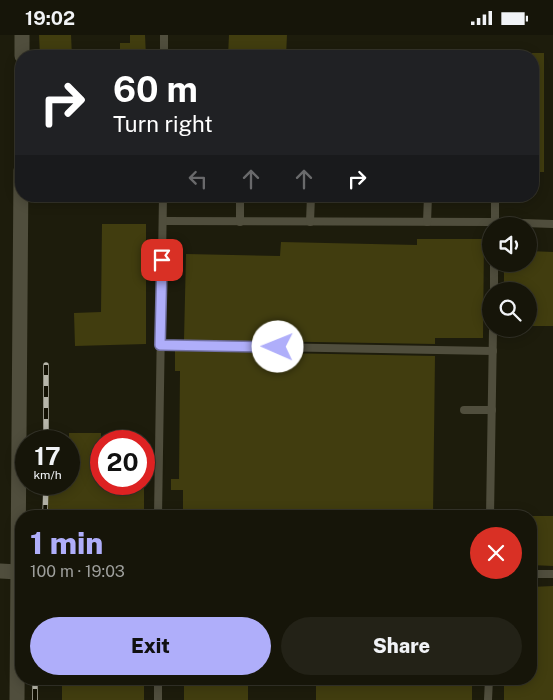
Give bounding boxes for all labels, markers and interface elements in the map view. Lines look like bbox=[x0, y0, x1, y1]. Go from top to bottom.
text: 19:02 bbox=[25, 7, 75, 29]
text: 60 m bbox=[113, 69, 198, 110]
icon: right bbox=[30, 70, 95, 135]
text: Turn right bbox=[113, 111, 213, 137]
icon: left bbox=[184, 165, 212, 193]
icon: ahead bbox=[237, 165, 265, 193]
icon: ahead bbox=[290, 165, 318, 193]
icon: right bbox=[343, 165, 371, 193]
map controls bbox=[482, 217, 537, 337]
button: sound bbox=[482, 217, 537, 272]
pin bbox=[141, 239, 183, 281]
icon: arrive bbox=[148, 246, 176, 274]
button: search bbox=[482, 282, 537, 337]
position arrow bbox=[251, 320, 303, 372]
speed limit sign: 20 bbox=[90, 430, 155, 495]
text: 17 bbox=[34, 441, 61, 471]
text: km/h bbox=[33, 468, 62, 482]
text: 1 min bbox=[30, 525, 103, 561]
button: close bbox=[470, 527, 522, 579]
text: 100 m · 19:03 bbox=[30, 562, 125, 581]
button: Exit bbox=[30, 617, 271, 675]
button: Share bbox=[281, 617, 522, 675]

